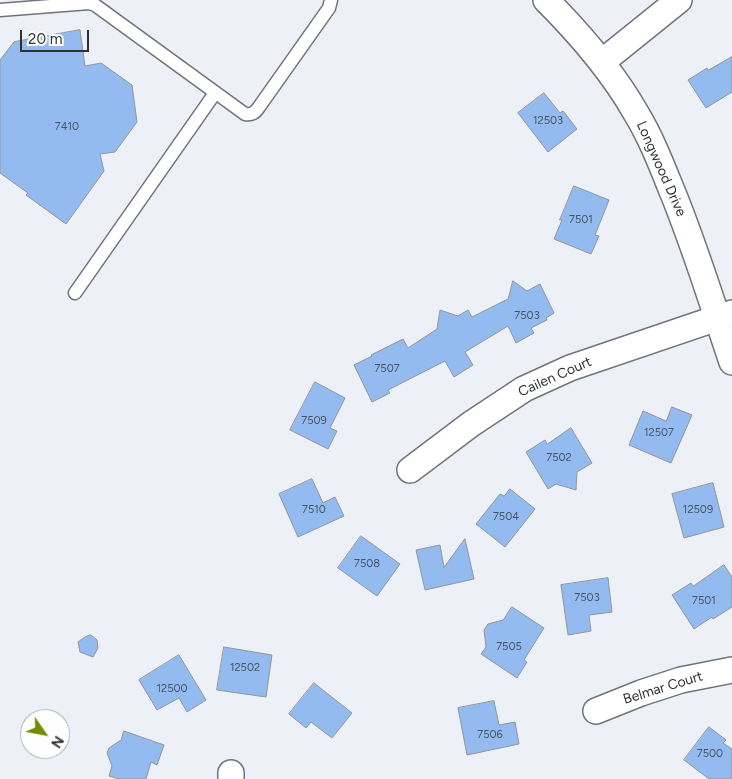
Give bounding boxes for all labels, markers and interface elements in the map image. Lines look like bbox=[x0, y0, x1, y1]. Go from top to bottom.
scale bar bbox=[22, 20, 91, 52]
text: 20 m bbox=[28, 30, 62, 48]
house number: 12503 bbox=[533, 114, 563, 128]
street label: Longwood Drive bbox=[632, 119, 690, 219]
house number: 7410 bbox=[55, 120, 79, 134]
house number: 7501 bbox=[569, 213, 593, 227]
house number: 7503 bbox=[514, 309, 540, 323]
street label: Cailen Court bbox=[516, 353, 594, 401]
house number: 7507 bbox=[374, 362, 400, 376]
house number: 7509 bbox=[301, 414, 327, 428]
house number: 12507 bbox=[644, 426, 674, 440]
house number: 7502 bbox=[546, 451, 572, 465]
house number: 7510 bbox=[302, 503, 326, 517]
house number: 12509 bbox=[683, 503, 713, 517]
house number: 7504 bbox=[493, 510, 519, 524]
house number: 7508 bbox=[354, 557, 380, 571]
house number: 7503 bbox=[574, 591, 600, 605]
house number: 7501 bbox=[692, 594, 716, 608]
house number: 7505 bbox=[496, 640, 522, 654]
house number: 12502 bbox=[230, 661, 260, 675]
street label: Belmar Court bbox=[621, 668, 705, 708]
house number: 12500 bbox=[156, 682, 188, 696]
north arrow bbox=[20, 709, 70, 759]
house number: 7506 bbox=[477, 728, 503, 742]
text: N bbox=[47, 733, 67, 751]
house number: 7500 bbox=[697, 747, 723, 761]

